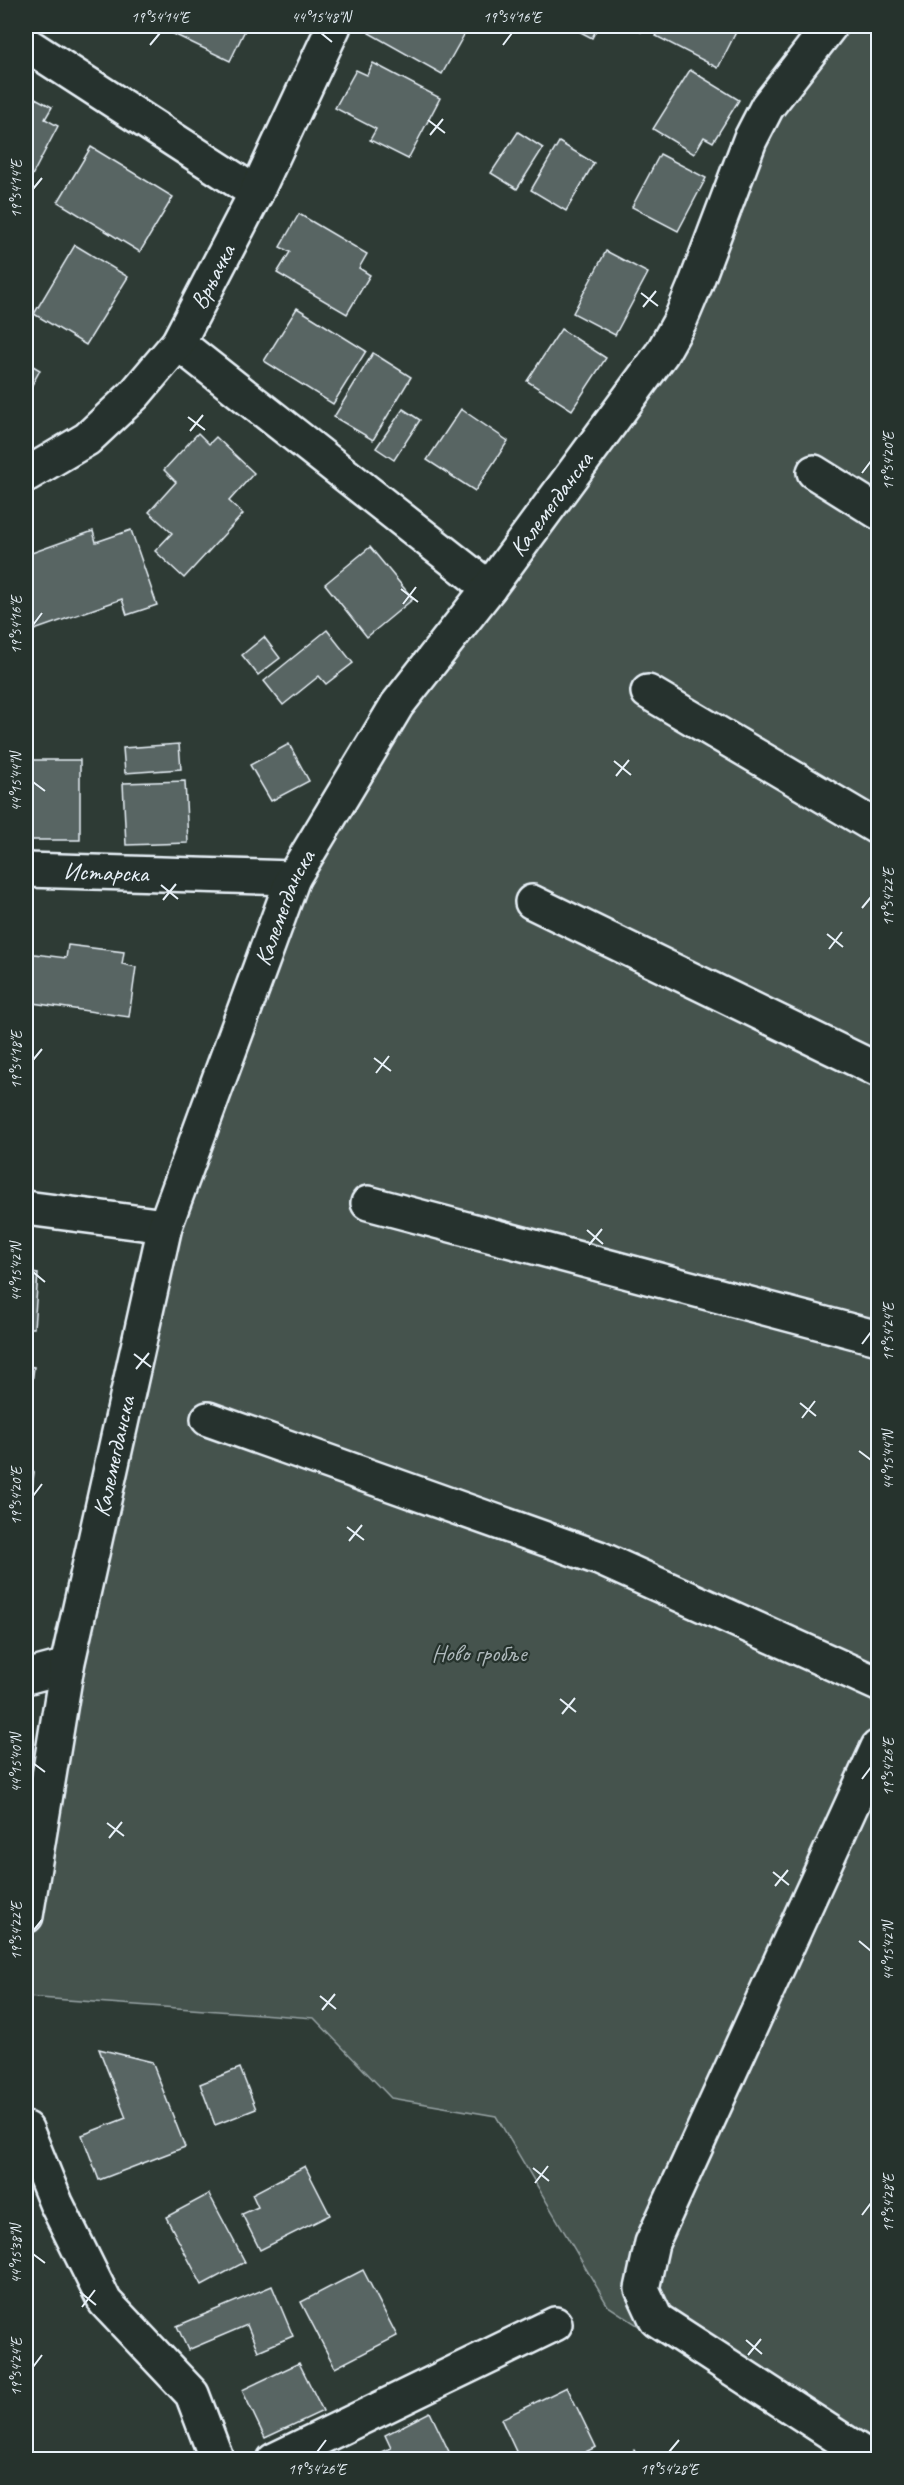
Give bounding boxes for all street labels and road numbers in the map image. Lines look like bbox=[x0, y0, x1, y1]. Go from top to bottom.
street label: Врњачка bbox=[183, 238, 242, 314]
street label: Калемегданска bbox=[502, 445, 600, 562]
street label: Калемегданска bbox=[247, 843, 322, 970]
street label: Истарска bbox=[63, 856, 150, 889]
street label: Калемегданска bbox=[86, 1392, 142, 1520]

